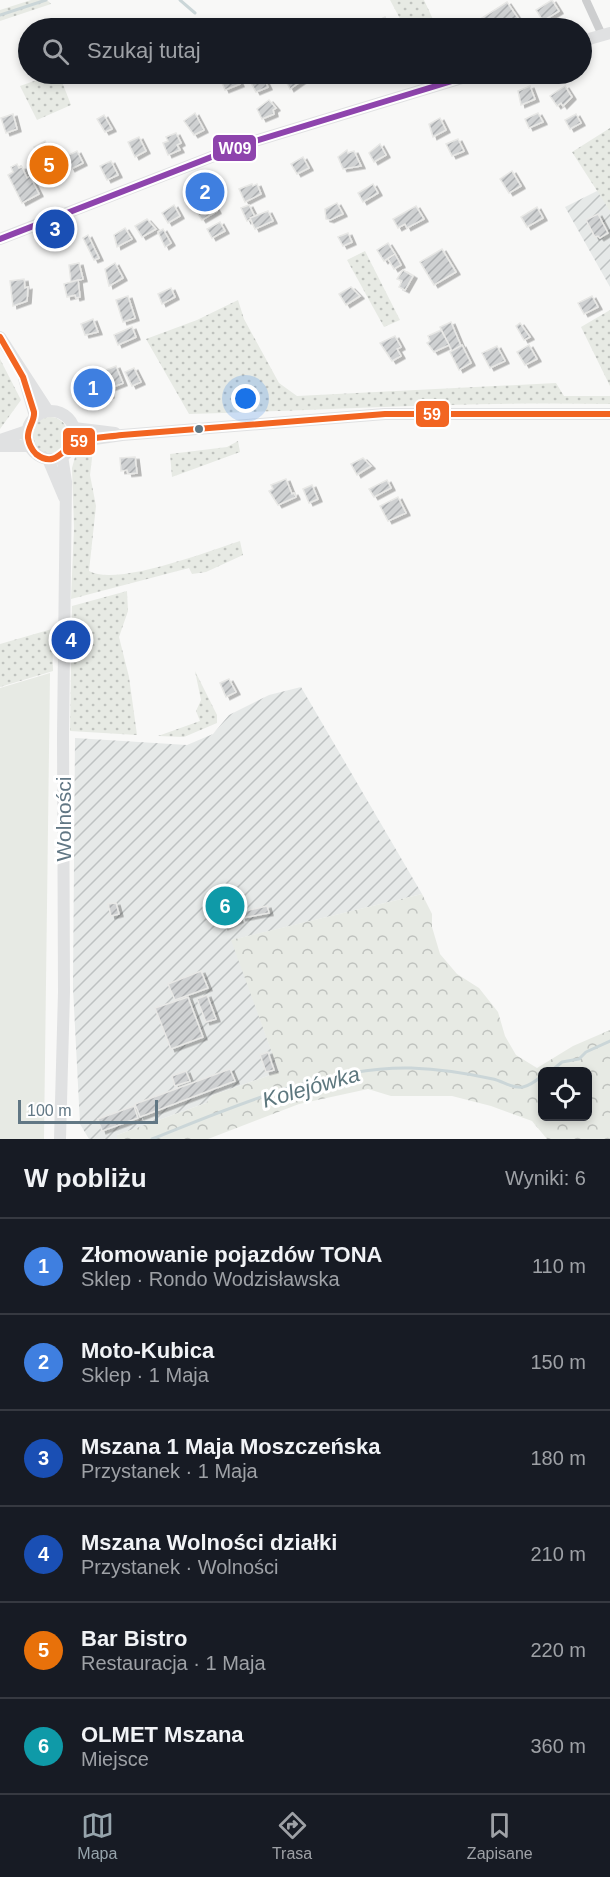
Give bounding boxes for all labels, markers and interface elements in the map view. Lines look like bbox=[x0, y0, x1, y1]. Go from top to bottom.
search box bbox=[18, 18, 592, 84]
icon: search bbox=[39, 35, 72, 68]
text: Szukaj tutaj bbox=[87, 38, 201, 63]
line badge: W09 bbox=[212, 134, 257, 162]
text: W09 bbox=[219, 140, 252, 157]
pin: 5 bbox=[29, 142, 68, 188]
pin: 2 bbox=[186, 170, 224, 214]
pin: 3 bbox=[36, 206, 74, 252]
pin: 1 bbox=[74, 366, 112, 410]
your location bbox=[231, 384, 260, 413]
line badge: 59 bbox=[415, 400, 450, 428]
text: 59 bbox=[423, 406, 441, 423]
unlabelled marker bbox=[193, 423, 205, 435]
line badge: 59 bbox=[62, 427, 96, 456]
text: 59 bbox=[70, 433, 88, 450]
pin: 4 bbox=[52, 618, 90, 662]
street label: Wolności bbox=[52, 777, 75, 861]
pin: 6 bbox=[206, 884, 244, 928]
water label: Kolejówka bbox=[259, 1061, 363, 1113]
map controls bbox=[538, 1067, 592, 1121]
button: locate bbox=[538, 1067, 592, 1121]
scale bar bbox=[18, 1097, 158, 1124]
text: 100 m bbox=[27, 1102, 71, 1119]
text: W pobliżu bbox=[24, 1163, 147, 1193]
text: Wyniki: 6 bbox=[505, 1167, 586, 1189]
text: Złomowanie pojazdów TONA bbox=[81, 1242, 383, 1267]
text: 1 bbox=[38, 1255, 49, 1277]
text: 110 m bbox=[532, 1255, 586, 1277]
text: Sklep · Rondo Wodzisławska bbox=[81, 1268, 340, 1290]
text: Moto-Kubica bbox=[81, 1338, 214, 1363]
text: 2 bbox=[38, 1351, 49, 1373]
text: 150 m bbox=[530, 1351, 586, 1373]
text: Sklep · 1 Maja bbox=[81, 1364, 209, 1386]
text: Mszana 1 Maja Moszczeńska bbox=[81, 1434, 381, 1459]
text: 3 bbox=[38, 1447, 49, 1469]
text: 180 m bbox=[530, 1447, 586, 1469]
text: Przystanek · 1 Maja bbox=[81, 1460, 258, 1482]
text: Mszana Wolności działki bbox=[81, 1530, 337, 1555]
text: 4 bbox=[38, 1543, 49, 1565]
text: 210 m bbox=[530, 1543, 586, 1565]
text: Przystanek · Wolności bbox=[81, 1556, 278, 1578]
text: Bar Bistro bbox=[81, 1626, 187, 1651]
text: 5 bbox=[38, 1639, 49, 1661]
text: 220 m bbox=[530, 1639, 586, 1661]
text: Restauracja · 1 Maja bbox=[81, 1652, 266, 1674]
text: OLMET Mszana bbox=[81, 1722, 244, 1747]
text: 6 bbox=[38, 1735, 49, 1757]
text: 360 m bbox=[530, 1735, 586, 1757]
text: Miejsce bbox=[81, 1748, 149, 1770]
tab: Mapa bbox=[77, 1809, 117, 1863]
tab: Trasa bbox=[272, 1809, 312, 1863]
tab: Zapisane bbox=[467, 1809, 533, 1863]

